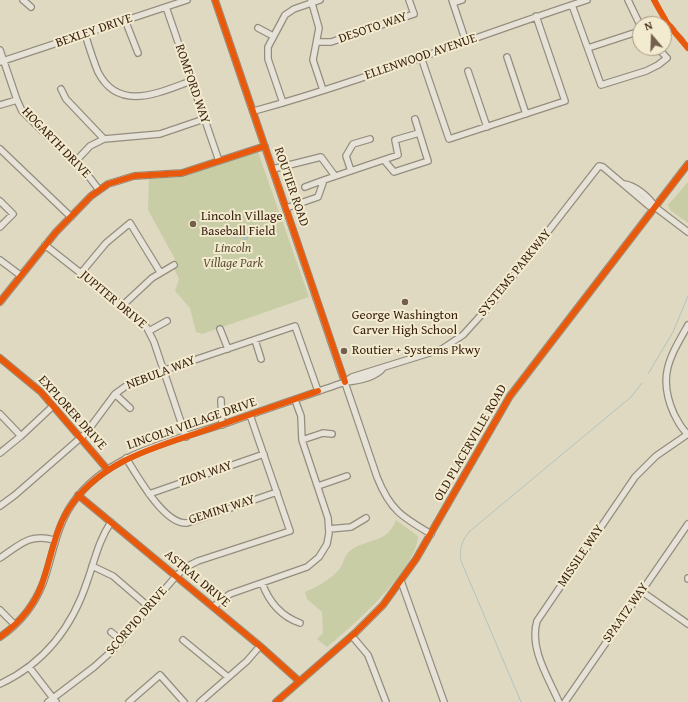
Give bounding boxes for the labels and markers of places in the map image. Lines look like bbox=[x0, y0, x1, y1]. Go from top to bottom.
place label: Lincoln Village Baseball Field bbox=[201, 209, 283, 240]
marker: Lincoln Village Baseball Field bbox=[188, 219, 198, 229]
marker: George Washington Carver High School bbox=[400, 297, 410, 307]
place label: George Washington Carver High School bbox=[352, 308, 458, 339]
place label: Routier + Systems Pkwy bbox=[352, 343, 481, 359]
marker: Routier + Systems Pkwy bbox=[339, 346, 349, 356]

